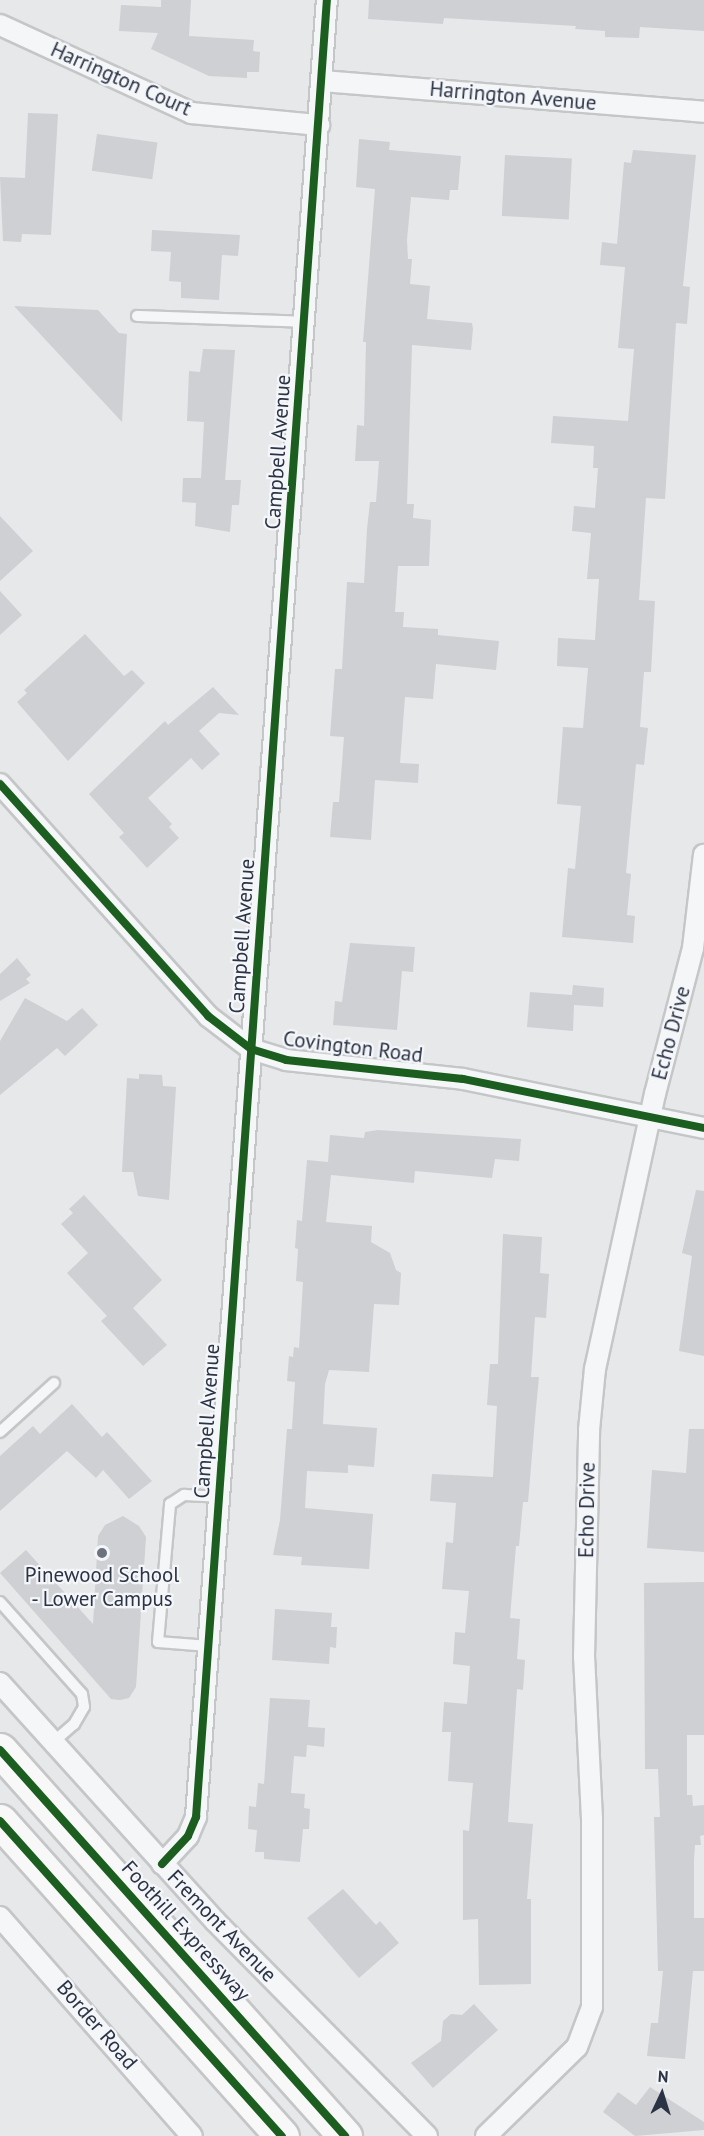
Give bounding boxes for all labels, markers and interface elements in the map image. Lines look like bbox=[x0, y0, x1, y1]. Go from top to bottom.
street label: Harrington Court bbox=[47, 37, 195, 121]
street label: Harrington Avenue bbox=[428, 76, 598, 116]
street label: Campbell Avenue bbox=[260, 373, 296, 531]
street label: Campbell Avenue bbox=[224, 857, 260, 1015]
street label: Echo Drive bbox=[646, 983, 696, 1083]
street label: Covington Road bbox=[282, 1026, 424, 1068]
street label: Campbell Avenue bbox=[189, 1342, 225, 1500]
street label: Echo Drive bbox=[574, 1462, 600, 1558]
marker: Pinewood School - Lower Campus bbox=[95, 1546, 109, 1560]
place label: Pinewood School - Lower Campus bbox=[25, 1562, 179, 1612]
street label: Foothill Expressway bbox=[116, 1856, 256, 2006]
street label: Fremont Avenue bbox=[162, 1864, 282, 1988]
street label: Border Road bbox=[51, 1975, 143, 2075]
north arrow bbox=[632, 2064, 692, 2124]
text: N bbox=[657, 2066, 669, 2086]

